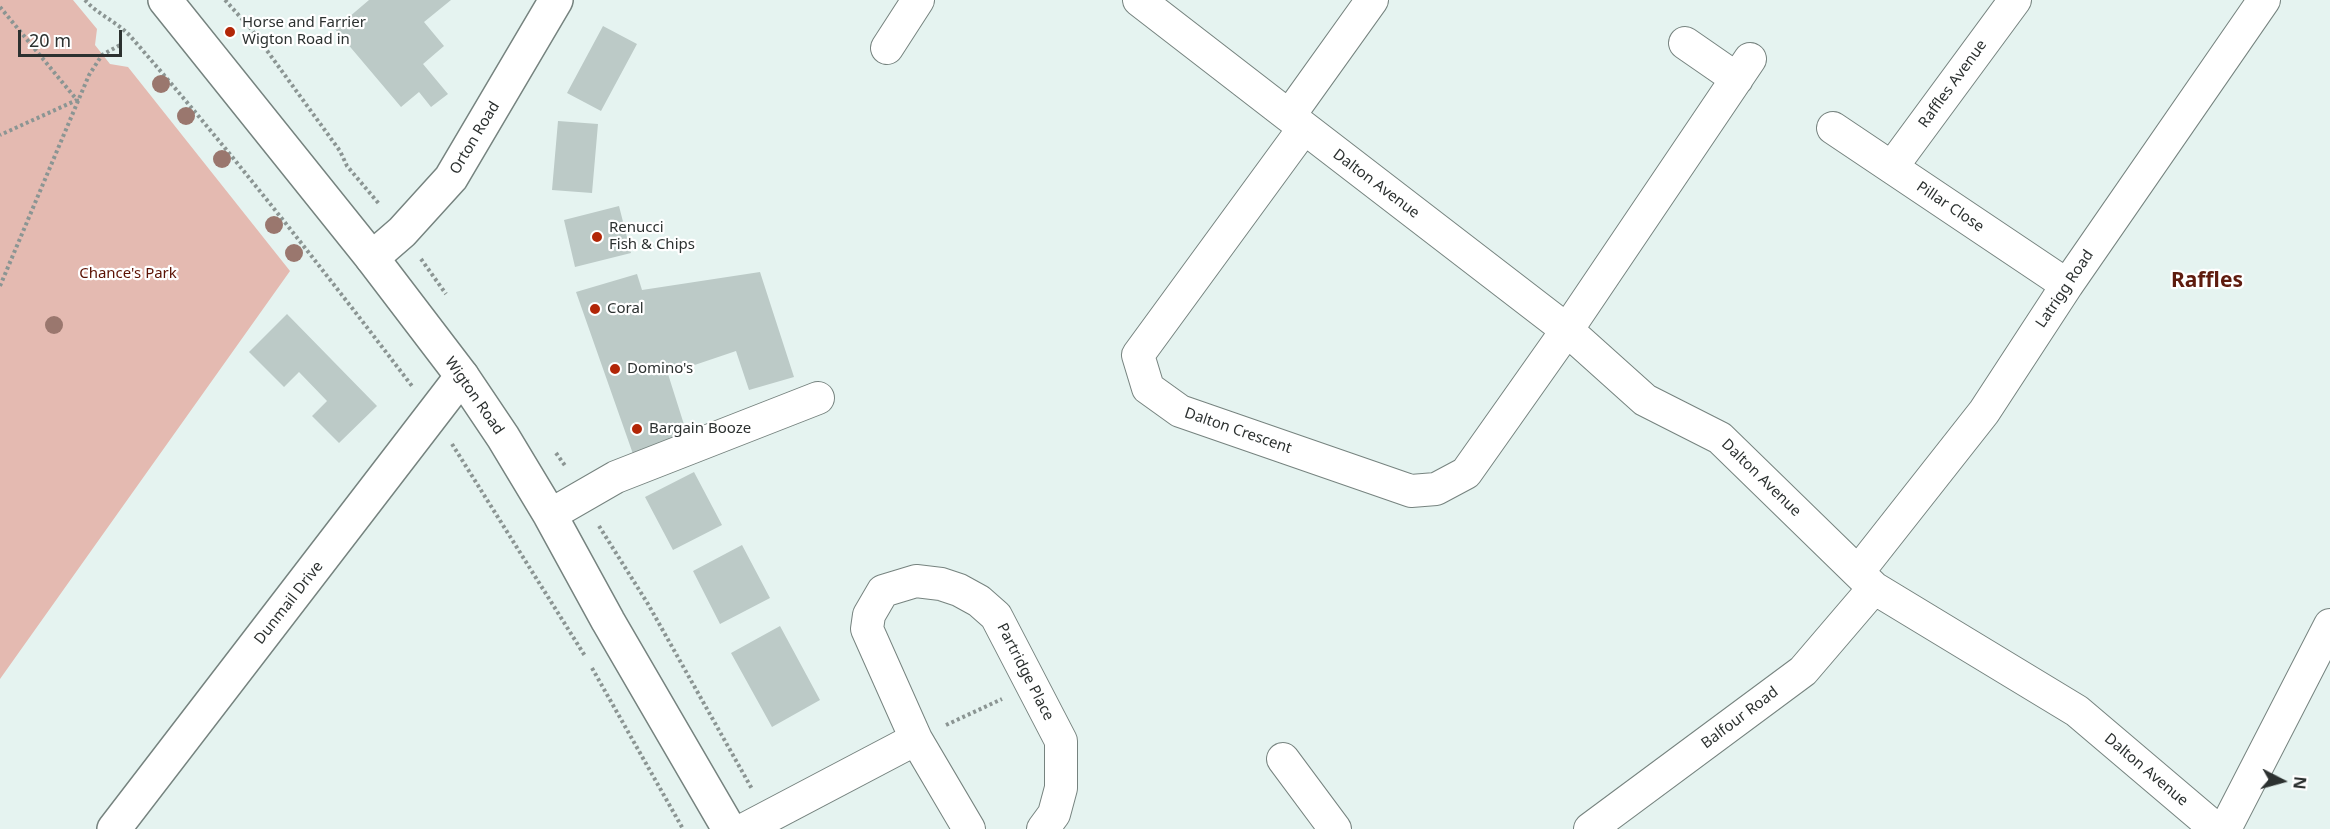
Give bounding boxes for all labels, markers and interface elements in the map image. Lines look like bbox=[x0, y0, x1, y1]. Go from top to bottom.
place label: Horse and Farrier Wigton Road in bbox=[242, 14, 366, 49]
scale bar bbox=[21, 18, 124, 56]
marker: Horse and Farrier Wigton Road in bbox=[223, 25, 237, 39]
text: 20 m bbox=[29, 28, 71, 52]
street label: Raffles Avenue bbox=[1915, 37, 1991, 131]
street label: Orton Road bbox=[446, 98, 504, 178]
street label: Dalton Avenue bbox=[1329, 146, 1423, 222]
street label: Pillar Close bbox=[1913, 178, 1987, 236]
place label: Renucci Fish & Chips bbox=[609, 219, 695, 254]
marker: Renucci Fish & Chips bbox=[590, 230, 604, 244]
street label: Latrigg Road bbox=[2032, 247, 2098, 331]
park label: Chance's Park bbox=[79, 265, 177, 283]
district label: Raffles bbox=[2171, 268, 2243, 294]
place label: Coral bbox=[607, 300, 644, 318]
marker: Coral bbox=[588, 302, 602, 316]
street label: Wigton Road bbox=[441, 354, 507, 438]
place label: Domino's bbox=[627, 360, 693, 378]
marker: Domino's bbox=[608, 362, 622, 376]
street label: Dalton Crescent bbox=[1182, 404, 1294, 458]
place label: Bargain Booze bbox=[649, 420, 751, 438]
marker: Bargain Booze bbox=[630, 422, 644, 436]
street label: Dalton Avenue bbox=[1718, 436, 1804, 520]
street label: Dunmail Drive bbox=[251, 558, 327, 648]
street label: Partridge Place bbox=[993, 620, 1057, 724]
street label: Balfour Road bbox=[1698, 683, 1782, 753]
street label: Dalton Avenue bbox=[2101, 730, 2191, 810]
north arrow bbox=[2252, 751, 2312, 811]
text: N bbox=[2288, 775, 2312, 790]

